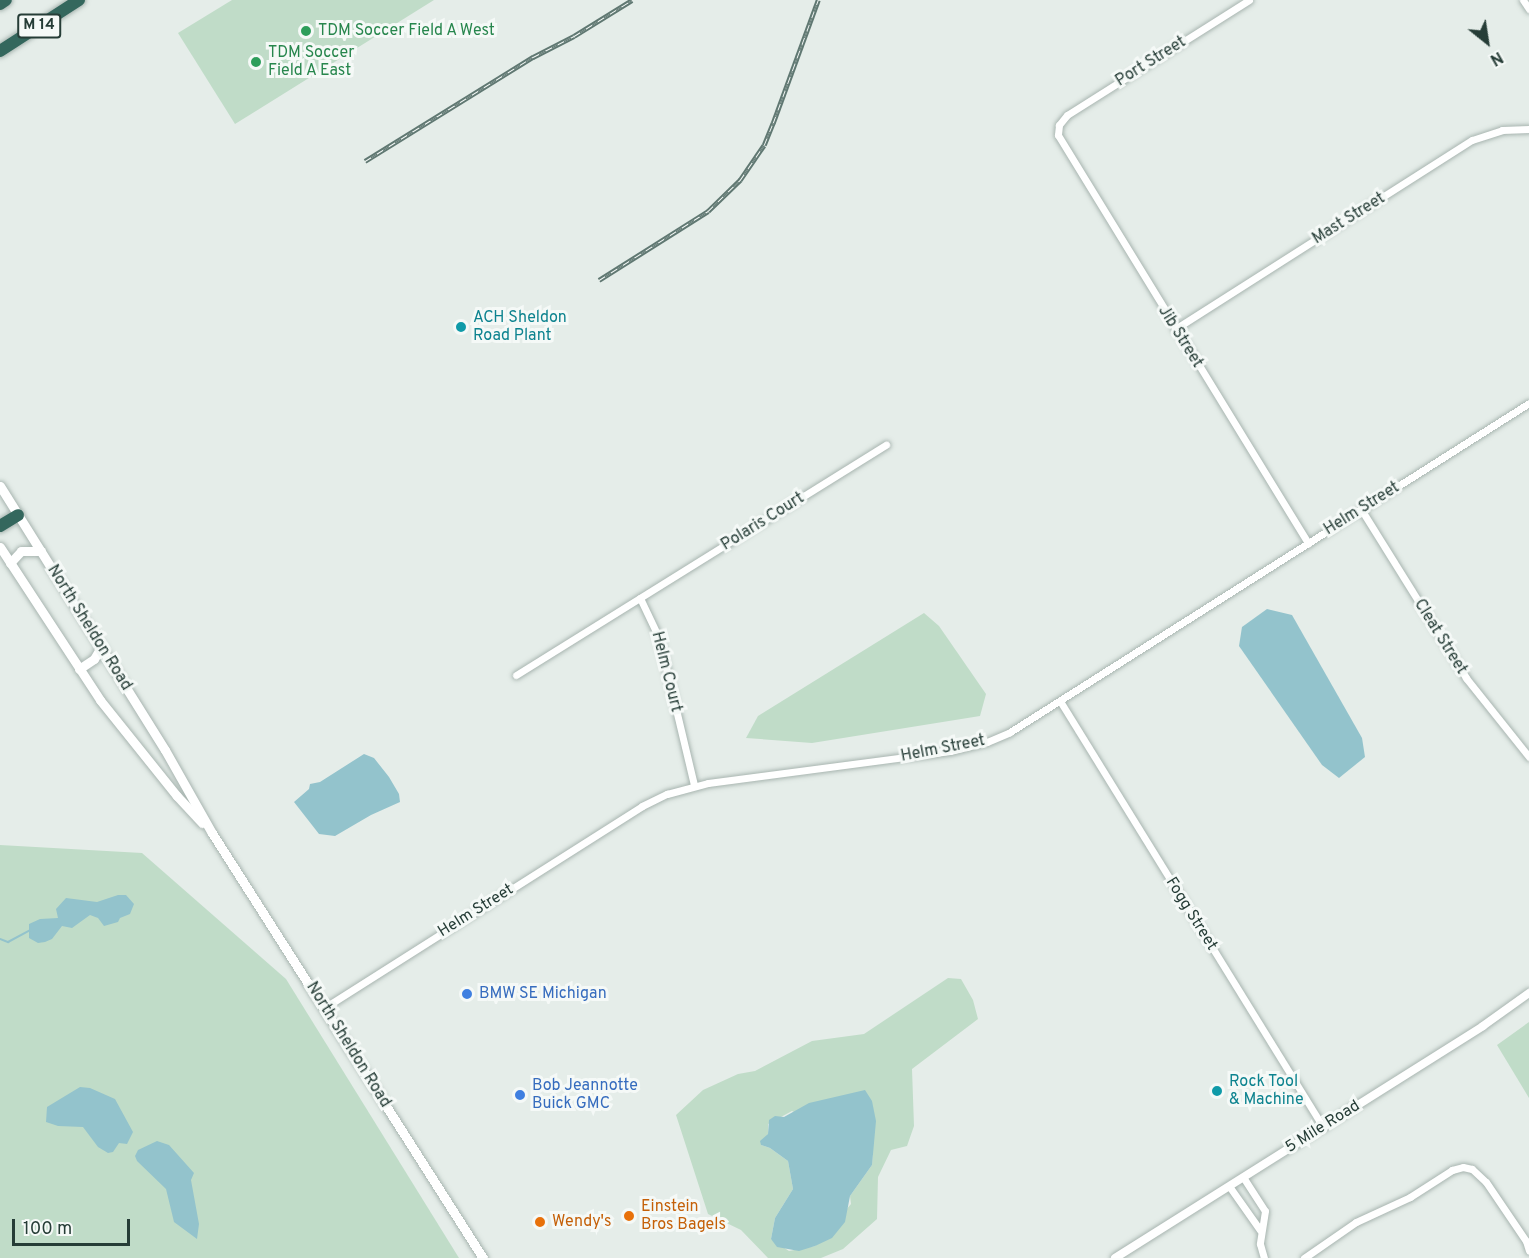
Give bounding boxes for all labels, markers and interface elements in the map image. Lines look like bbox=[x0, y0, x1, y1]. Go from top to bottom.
north arrow bbox=[1457, 12, 1517, 72]
road number: M 14 bbox=[16, 14, 62, 38]
place label: TDM Soccer Field A West bbox=[318, 21, 496, 41]
marker: TDM Soccer Field A West bbox=[299, 24, 313, 38]
street label: Port Street bbox=[1112, 33, 1190, 91]
place label: TDM Soccer Field A East bbox=[268, 43, 354, 81]
text: N bbox=[1486, 46, 1506, 69]
marker: TDM Soccer Field A East bbox=[249, 55, 263, 69]
street label: Mast Street bbox=[1309, 189, 1389, 249]
street label: Jib Street bbox=[1153, 302, 1207, 372]
place label: ACH Sheldon Road Plant bbox=[473, 308, 567, 346]
marker: ACH Sheldon Road Plant bbox=[454, 320, 468, 334]
street label: Helm Street bbox=[1321, 478, 1403, 540]
street label: Polaris Court bbox=[718, 489, 808, 555]
street label: North Sheldon Road bbox=[43, 562, 135, 694]
street label: Cleat Street bbox=[1409, 596, 1471, 678]
street label: Helm Court bbox=[647, 630, 685, 714]
street label: Helm Street bbox=[899, 731, 987, 767]
street label: Fogg Street bbox=[1161, 874, 1221, 954]
street label: Helm Street bbox=[435, 880, 517, 942]
street label: North Sheldon Road bbox=[302, 979, 394, 1111]
place label: BMW SE Michigan bbox=[479, 984, 607, 1004]
marker: BMW SE Michigan bbox=[460, 987, 474, 1001]
place label: Rock Tool & Machine bbox=[1229, 1072, 1304, 1110]
place label: Bob Jeannotte Buick GMC bbox=[532, 1076, 638, 1114]
marker: Rock Tool & Machine bbox=[1210, 1084, 1224, 1098]
marker: Bob Jeannotte Buick GMC bbox=[513, 1088, 527, 1102]
street label: 5 Mile Road bbox=[1282, 1097, 1364, 1157]
place label: Einstein Bros Bagels bbox=[641, 1197, 726, 1235]
scale bar bbox=[15, 1207, 134, 1245]
marker: Einstein Bros Bagels bbox=[622, 1209, 636, 1223]
place label: Wendy's bbox=[552, 1212, 612, 1232]
marker: Wendy's bbox=[533, 1215, 547, 1229]
text: 100 m bbox=[23, 1218, 72, 1241]

